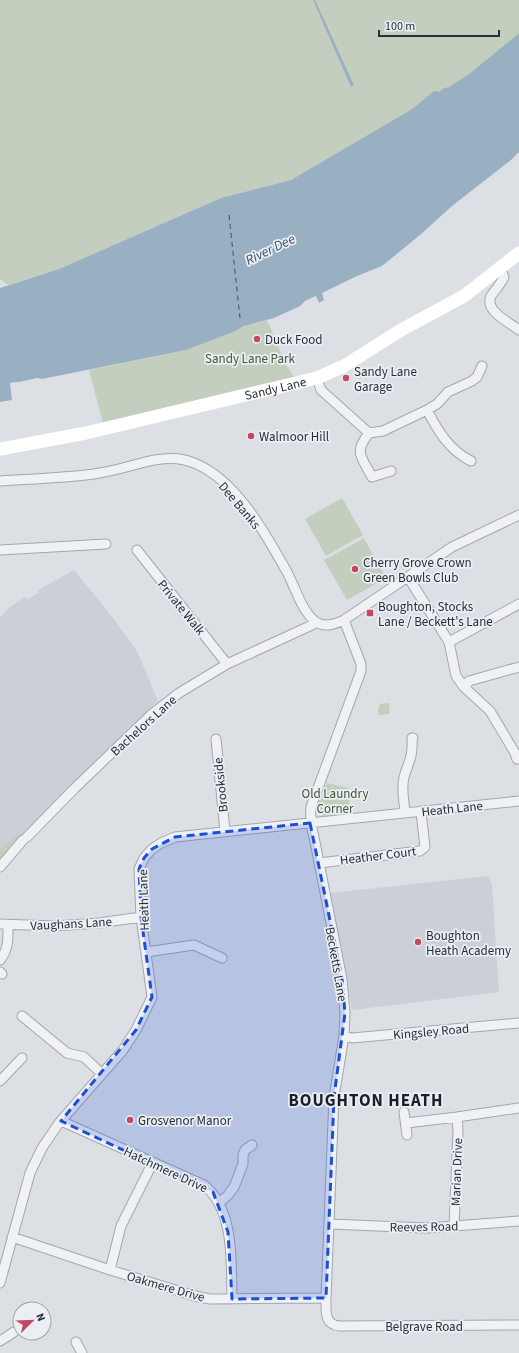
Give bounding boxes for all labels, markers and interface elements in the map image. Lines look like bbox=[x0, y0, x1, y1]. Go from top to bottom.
scale bar bbox=[379, 12, 499, 38]
text: 100 m bbox=[385, 18, 415, 35]
water label: River Dee bbox=[242, 229, 299, 271]
place label: Duck Food bbox=[265, 331, 323, 349]
marker: Duck Food bbox=[252, 334, 262, 344]
park label: Sandy Lane Park bbox=[205, 350, 295, 368]
place label: Sandy Lane Garage bbox=[354, 363, 417, 396]
street label: Sandy Lane bbox=[243, 373, 308, 405]
marker: Sandy Lane Garage bbox=[341, 373, 351, 383]
place label: Walmoor Hill bbox=[259, 428, 329, 446]
marker: Walmoor Hill bbox=[246, 431, 256, 441]
street label: Dee Banks bbox=[214, 478, 265, 534]
place label: Cherry Grove Crown Green Bowls Club bbox=[363, 554, 472, 587]
marker: Cherry Grove Crown Green Bowls Club bbox=[350, 564, 360, 574]
street label: Private Walk bbox=[153, 576, 210, 640]
place label: Boughton, Stocks Lane / Beckett's Lane bbox=[378, 598, 493, 631]
marker: Boughton, Stocks Lane / Beckett's Lane bbox=[365, 608, 375, 618]
street label: Bachelors Lane bbox=[107, 691, 181, 760]
street label: Brookside bbox=[209, 757, 233, 813]
park label: Old Laundry Corner bbox=[302, 785, 368, 818]
street label: Heath Lane bbox=[421, 797, 484, 821]
street label: Heather Court bbox=[339, 842, 418, 870]
street label: Heath Lane bbox=[134, 869, 154, 931]
street label: Vaughans Lane bbox=[30, 913, 112, 935]
street label: Becketts Lane bbox=[321, 925, 351, 1003]
place label: Boughton Heath Academy bbox=[426, 927, 511, 960]
marker: Boughton Heath Academy bbox=[413, 937, 423, 947]
street label: Kingsley Road bbox=[392, 1020, 470, 1044]
district label: BOUGHTON HEATH bbox=[288, 1089, 444, 1113]
place label: Grosvenor Manor bbox=[138, 1112, 232, 1130]
marker: Grosvenor Manor bbox=[125, 1115, 135, 1125]
street label: Marian Drive bbox=[447, 1138, 467, 1206]
street label: Hatchmere Drive bbox=[121, 1143, 211, 1197]
street label: Reeves Road bbox=[390, 1217, 458, 1237]
street label: Oakmere Drive bbox=[125, 1267, 207, 1307]
north arrow bbox=[12, 1301, 52, 1341]
text: N bbox=[32, 1311, 49, 1324]
street label: Belgrave Road bbox=[385, 1318, 463, 1336]

